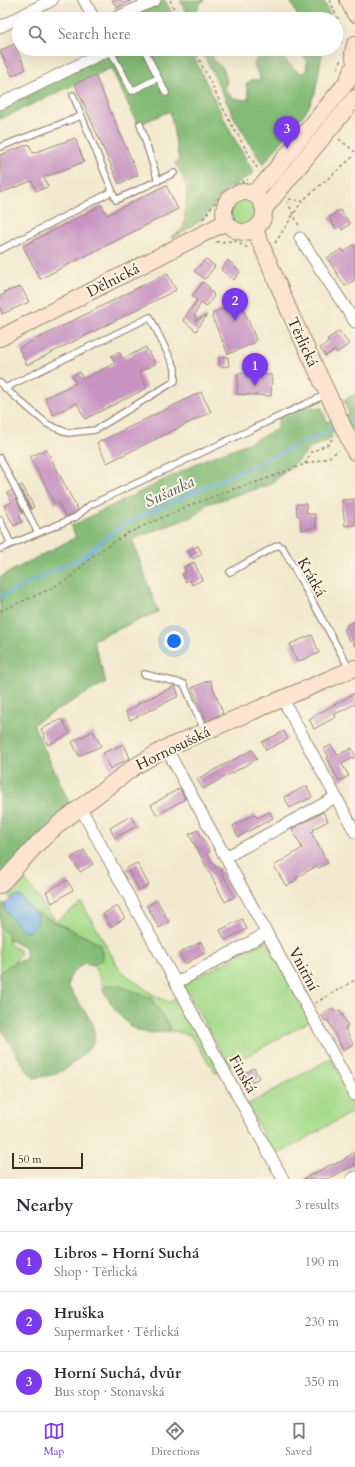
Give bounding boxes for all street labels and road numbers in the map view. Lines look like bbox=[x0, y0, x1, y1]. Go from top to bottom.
street label: Dělnická bbox=[83, 258, 143, 302]
street label: Těrlická bbox=[283, 314, 323, 371]
street label: Krátká bbox=[293, 554, 331, 601]
street label: Hornosušská bbox=[132, 721, 214, 775]
street label: Vnitřní bbox=[284, 944, 324, 994]
street label: Finská bbox=[224, 1051, 262, 1097]

